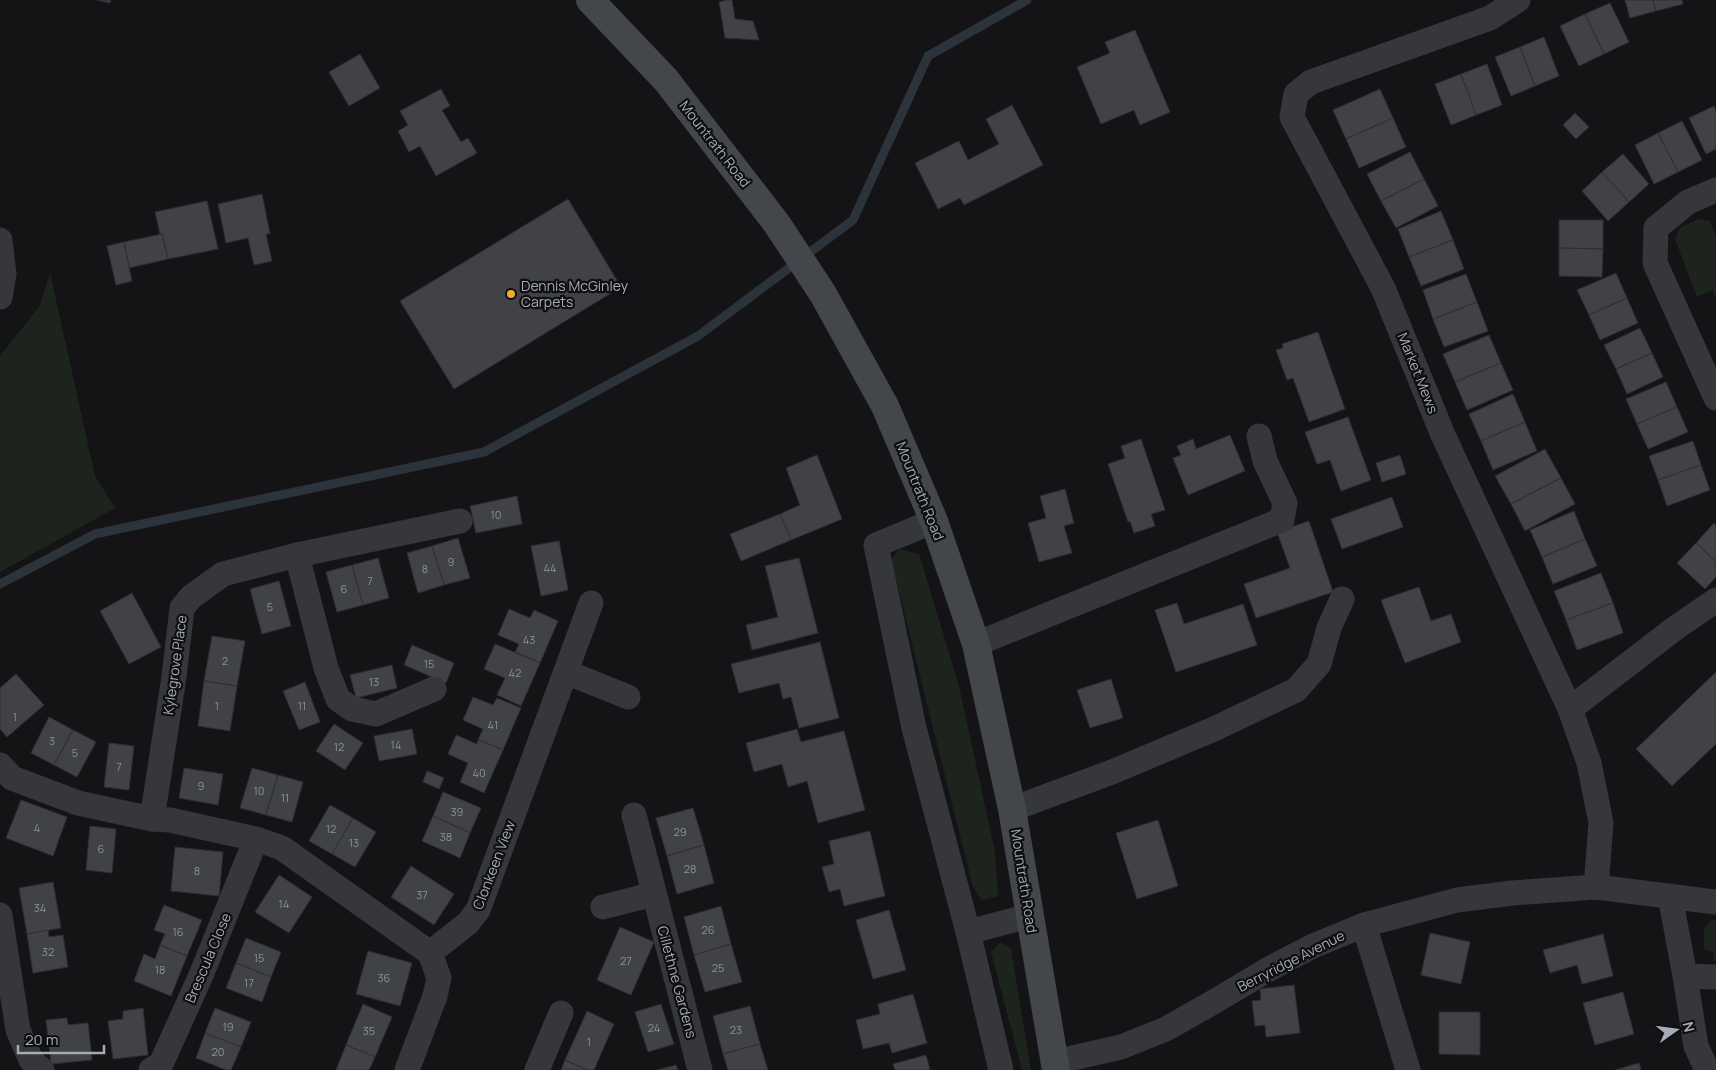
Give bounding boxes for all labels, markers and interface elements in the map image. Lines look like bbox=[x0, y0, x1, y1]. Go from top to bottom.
street label: Mountrath Road bbox=[676, 97, 755, 191]
place label: Dennis McGinley Carpets bbox=[521, 276, 629, 311]
marker: Dennis McGinley Carpets bbox=[505, 288, 517, 300]
street label: Market Mews bbox=[1394, 330, 1443, 416]
street label: Mountrath Road bbox=[892, 439, 949, 543]
house number: 10 bbox=[490, 507, 502, 522]
house number: 9 bbox=[448, 554, 455, 569]
house number: 44 bbox=[543, 560, 557, 575]
house number: 8 bbox=[422, 561, 428, 576]
house number: 7 bbox=[367, 573, 373, 588]
house number: 6 bbox=[341, 581, 348, 596]
house number: 5 bbox=[267, 599, 273, 614]
street label: Kylegrove Place bbox=[158, 614, 191, 716]
house number: 43 bbox=[523, 632, 535, 647]
house number: 2 bbox=[222, 653, 228, 668]
house number: 15 bbox=[424, 656, 434, 671]
house number: 42 bbox=[509, 665, 521, 680]
house number: 13 bbox=[369, 674, 379, 689]
house number: 1 bbox=[215, 698, 219, 713]
house number: 11 bbox=[298, 698, 306, 713]
house number: 1 bbox=[13, 709, 17, 724]
house number: 41 bbox=[488, 717, 498, 732]
house number: 3 bbox=[49, 733, 55, 748]
house number: 14 bbox=[391, 737, 401, 752]
house number: 12 bbox=[334, 739, 344, 754]
house number: 5 bbox=[72, 745, 78, 760]
house number: 7 bbox=[116, 759, 122, 774]
house number: 40 bbox=[472, 765, 486, 780]
house number: 9 bbox=[198, 778, 205, 793]
house number: 10 bbox=[253, 783, 265, 798]
house number: 11 bbox=[281, 790, 289, 805]
house number: 39 bbox=[451, 804, 464, 819]
street label: Clonkeen View bbox=[468, 817, 519, 912]
house number: 4 bbox=[34, 820, 40, 835]
house number: 12 bbox=[326, 821, 336, 836]
house number: 29 bbox=[673, 824, 687, 839]
street label: Mountrath Road bbox=[1007, 828, 1042, 934]
house number: 38 bbox=[440, 829, 452, 844]
house number: 13 bbox=[349, 835, 359, 850]
house number: 6 bbox=[98, 841, 105, 856]
house number: 28 bbox=[684, 861, 696, 876]
house number: 8 bbox=[194, 863, 200, 878]
house number: 37 bbox=[416, 887, 428, 902]
house number: 14 bbox=[279, 896, 289, 911]
house number: 34 bbox=[34, 900, 46, 915]
street label: Brescula Close bbox=[180, 910, 235, 1006]
house number: 26 bbox=[701, 922, 715, 937]
house number: 16 bbox=[172, 924, 184, 939]
street label: Cillethne Gardens bbox=[653, 924, 702, 1040]
street label: Berryridge Avenue bbox=[1234, 925, 1348, 996]
house number: 32 bbox=[42, 944, 54, 959]
house number: 15 bbox=[254, 950, 264, 965]
house number: 27 bbox=[620, 953, 632, 968]
house number: 25 bbox=[712, 960, 724, 975]
house number: 18 bbox=[155, 962, 165, 977]
house number: 36 bbox=[378, 970, 391, 985]
house number: 17 bbox=[244, 975, 254, 990]
north arrow bbox=[1651, 1005, 1701, 1055]
house number: 19 bbox=[222, 1019, 234, 1034]
house number: 24 bbox=[648, 1020, 660, 1035]
text: N bbox=[1679, 1020, 1700, 1034]
scale bar bbox=[18, 1022, 104, 1054]
house number: 23 bbox=[730, 1022, 742, 1037]
house number: 35 bbox=[363, 1023, 375, 1038]
text: 20 m bbox=[25, 1029, 58, 1050]
house number: 1 bbox=[587, 1034, 591, 1049]
house number: 20 bbox=[212, 1044, 224, 1059]

